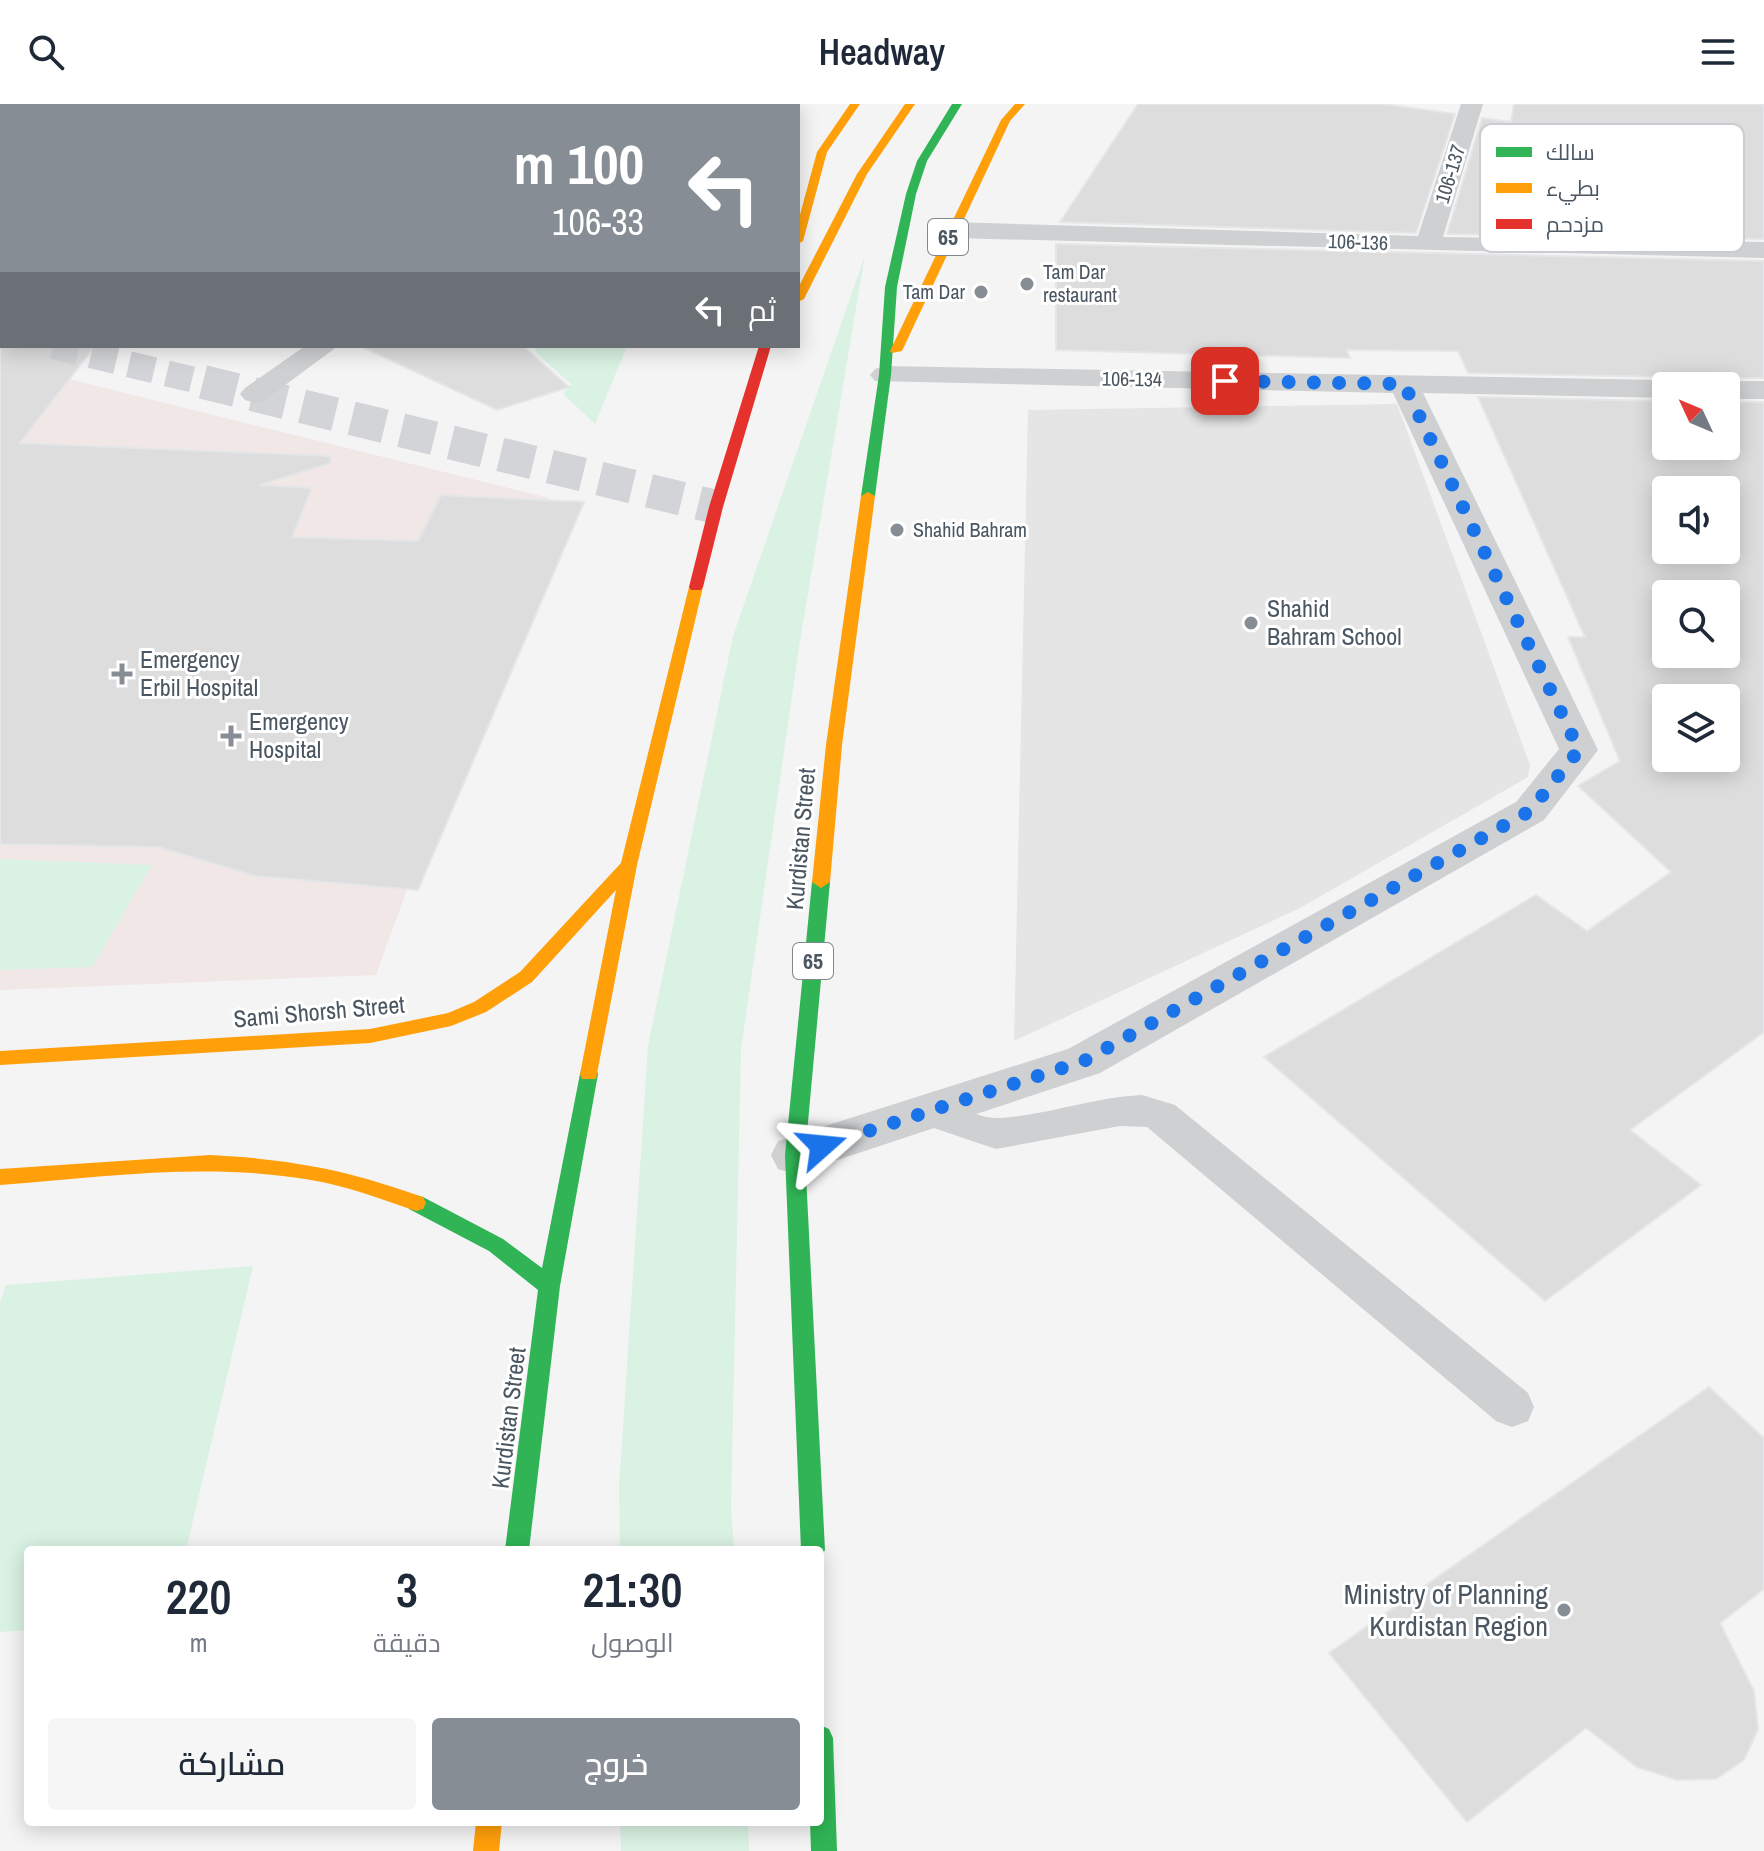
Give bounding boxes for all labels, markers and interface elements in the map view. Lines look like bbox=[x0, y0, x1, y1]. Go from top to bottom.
text: Headway bbox=[819, 28, 945, 76]
icon: search bbox=[24, 30, 68, 74]
icon: menu bbox=[1696, 30, 1740, 74]
legend bbox=[1480, 124, 1744, 252]
text: 100 m bbox=[514, 126, 644, 201]
icon: left bbox=[672, 136, 776, 240]
text: سالك bbox=[1546, 137, 1595, 167]
street label: 106-137 bbox=[1428, 141, 1471, 207]
text: بطيء bbox=[1546, 173, 1600, 205]
text: 106-33 bbox=[552, 198, 644, 246]
text: مزدحم bbox=[1546, 209, 1604, 240]
road number: 65 bbox=[928, 219, 968, 255]
street label: 106-136 bbox=[1327, 227, 1389, 256]
place label: Tam Dar restaurant bbox=[1043, 258, 1117, 308]
marker: Tam Dar restaurant bbox=[1018, 275, 1036, 293]
place label: Tam Dar bbox=[903, 278, 966, 305]
marker: Tam Dar bbox=[972, 283, 990, 301]
icon: left bbox=[688, 288, 732, 332]
text: ثم bbox=[748, 290, 776, 330]
pin bbox=[1191, 347, 1259, 415]
icon: arrive bbox=[1203, 359, 1247, 403]
street label: 106-134 bbox=[1102, 364, 1162, 393]
north arrow bbox=[1652, 372, 1740, 460]
map controls bbox=[1652, 372, 1740, 772]
button: sound bbox=[1652, 476, 1740, 564]
place label: Shahid Bahram bbox=[913, 516, 1027, 543]
marker: Shahid Bahram bbox=[888, 521, 906, 539]
button: search bbox=[1652, 580, 1740, 668]
place label: Shahid Bahram School bbox=[1267, 592, 1402, 652]
marker: Shahid Bahram School bbox=[1242, 614, 1260, 632]
place label: Emergency Erbil Hospital bbox=[140, 643, 258, 703]
marker: Emergency Erbil Hospital bbox=[111, 663, 133, 685]
button: layers bbox=[1652, 684, 1740, 772]
place label: Emergency Hospital bbox=[249, 705, 349, 765]
marker: Emergency Hospital bbox=[220, 725, 242, 747]
street label: Kurdistan Street bbox=[778, 766, 822, 911]
road number: 65 bbox=[793, 943, 833, 979]
street label: Sami Shorsh Street bbox=[232, 988, 406, 1034]
position arrow bbox=[780, 1104, 864, 1188]
street label: Kurdistan Street bbox=[483, 1345, 533, 1490]
text: 3 bbox=[396, 1557, 418, 1622]
text: 21:30 bbox=[582, 1557, 682, 1622]
text: 220 bbox=[166, 1564, 231, 1629]
place label: Ministry of Planning Kurdistan Region bbox=[1344, 1575, 1548, 1645]
marker: Ministry of Planning Kurdistan Region bbox=[1555, 1601, 1573, 1619]
text: m bbox=[190, 1625, 207, 1660]
text: دقيقة bbox=[373, 1625, 441, 1660]
text: الوصول bbox=[591, 1625, 674, 1660]
button: مشاركة bbox=[48, 1718, 416, 1810]
button: خروج bbox=[432, 1718, 800, 1810]

